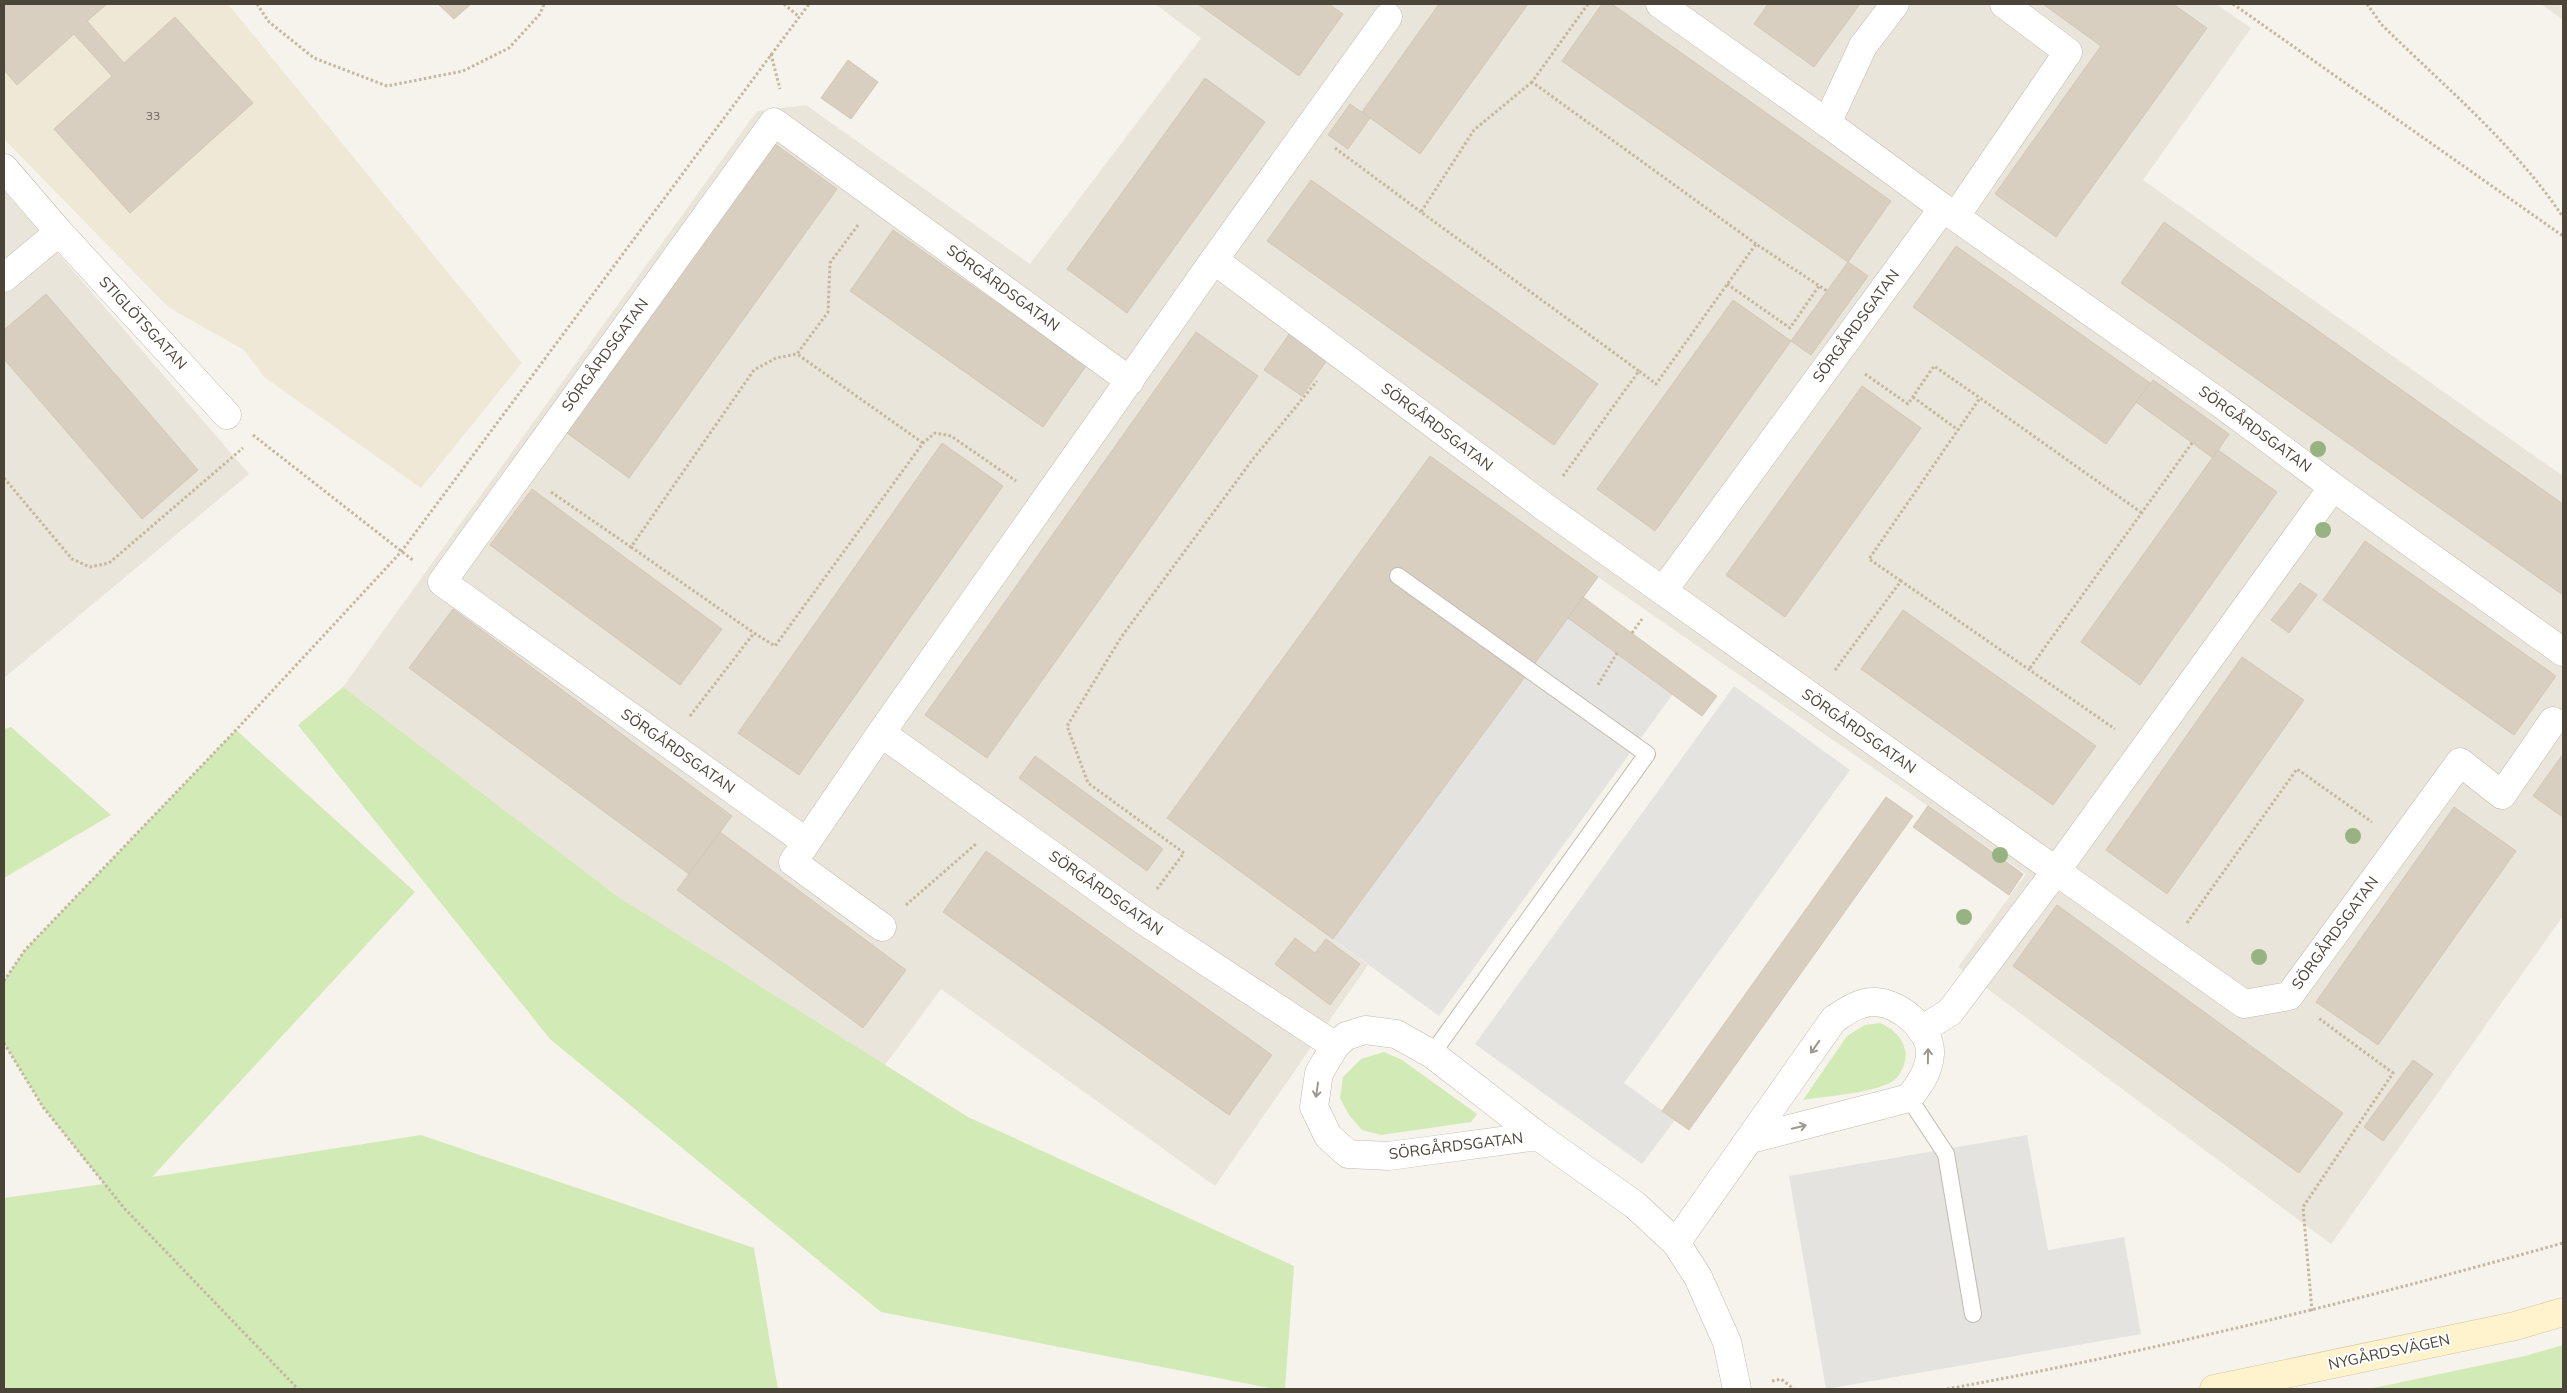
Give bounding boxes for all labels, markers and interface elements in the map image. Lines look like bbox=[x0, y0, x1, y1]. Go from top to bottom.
house number: 33 bbox=[146, 108, 160, 123]
street label: SÖRGÅRDSGATAN bbox=[943, 239, 1064, 335]
street label: SÖRGÅRDSGATAN bbox=[1807, 265, 1903, 386]
street label: STIGLÖTSGATAN bbox=[95, 272, 191, 373]
street label: SÖRGÅRDSGATAN bbox=[556, 294, 652, 415]
street label: SÖRGÅRDSGATAN bbox=[1378, 378, 1498, 475]
street label: SÖRGÅRDSGATAN bbox=[2195, 380, 2316, 476]
street label: SÖRGÅRDSGATAN bbox=[1798, 683, 1921, 777]
street label: SÖRGÅRDSGATAN bbox=[617, 703, 740, 797]
street label: SÖRGÅRDSGATAN bbox=[1045, 845, 1168, 939]
street label: SÖRGÅRDSGATAN bbox=[2286, 872, 2382, 993]
one-way arrow bbox=[1810, 1040, 1820, 1054]
one-way arrow bbox=[1923, 1048, 1933, 1064]
one-way arrow bbox=[1312, 1082, 1322, 1098]
one-way arrow bbox=[1790, 1122, 1806, 1131]
street label: SÖRGÅRDSGATAN bbox=[1388, 1127, 1524, 1163]
street label: NYGÅRDSVÄGEN bbox=[2326, 1328, 2451, 1374]

